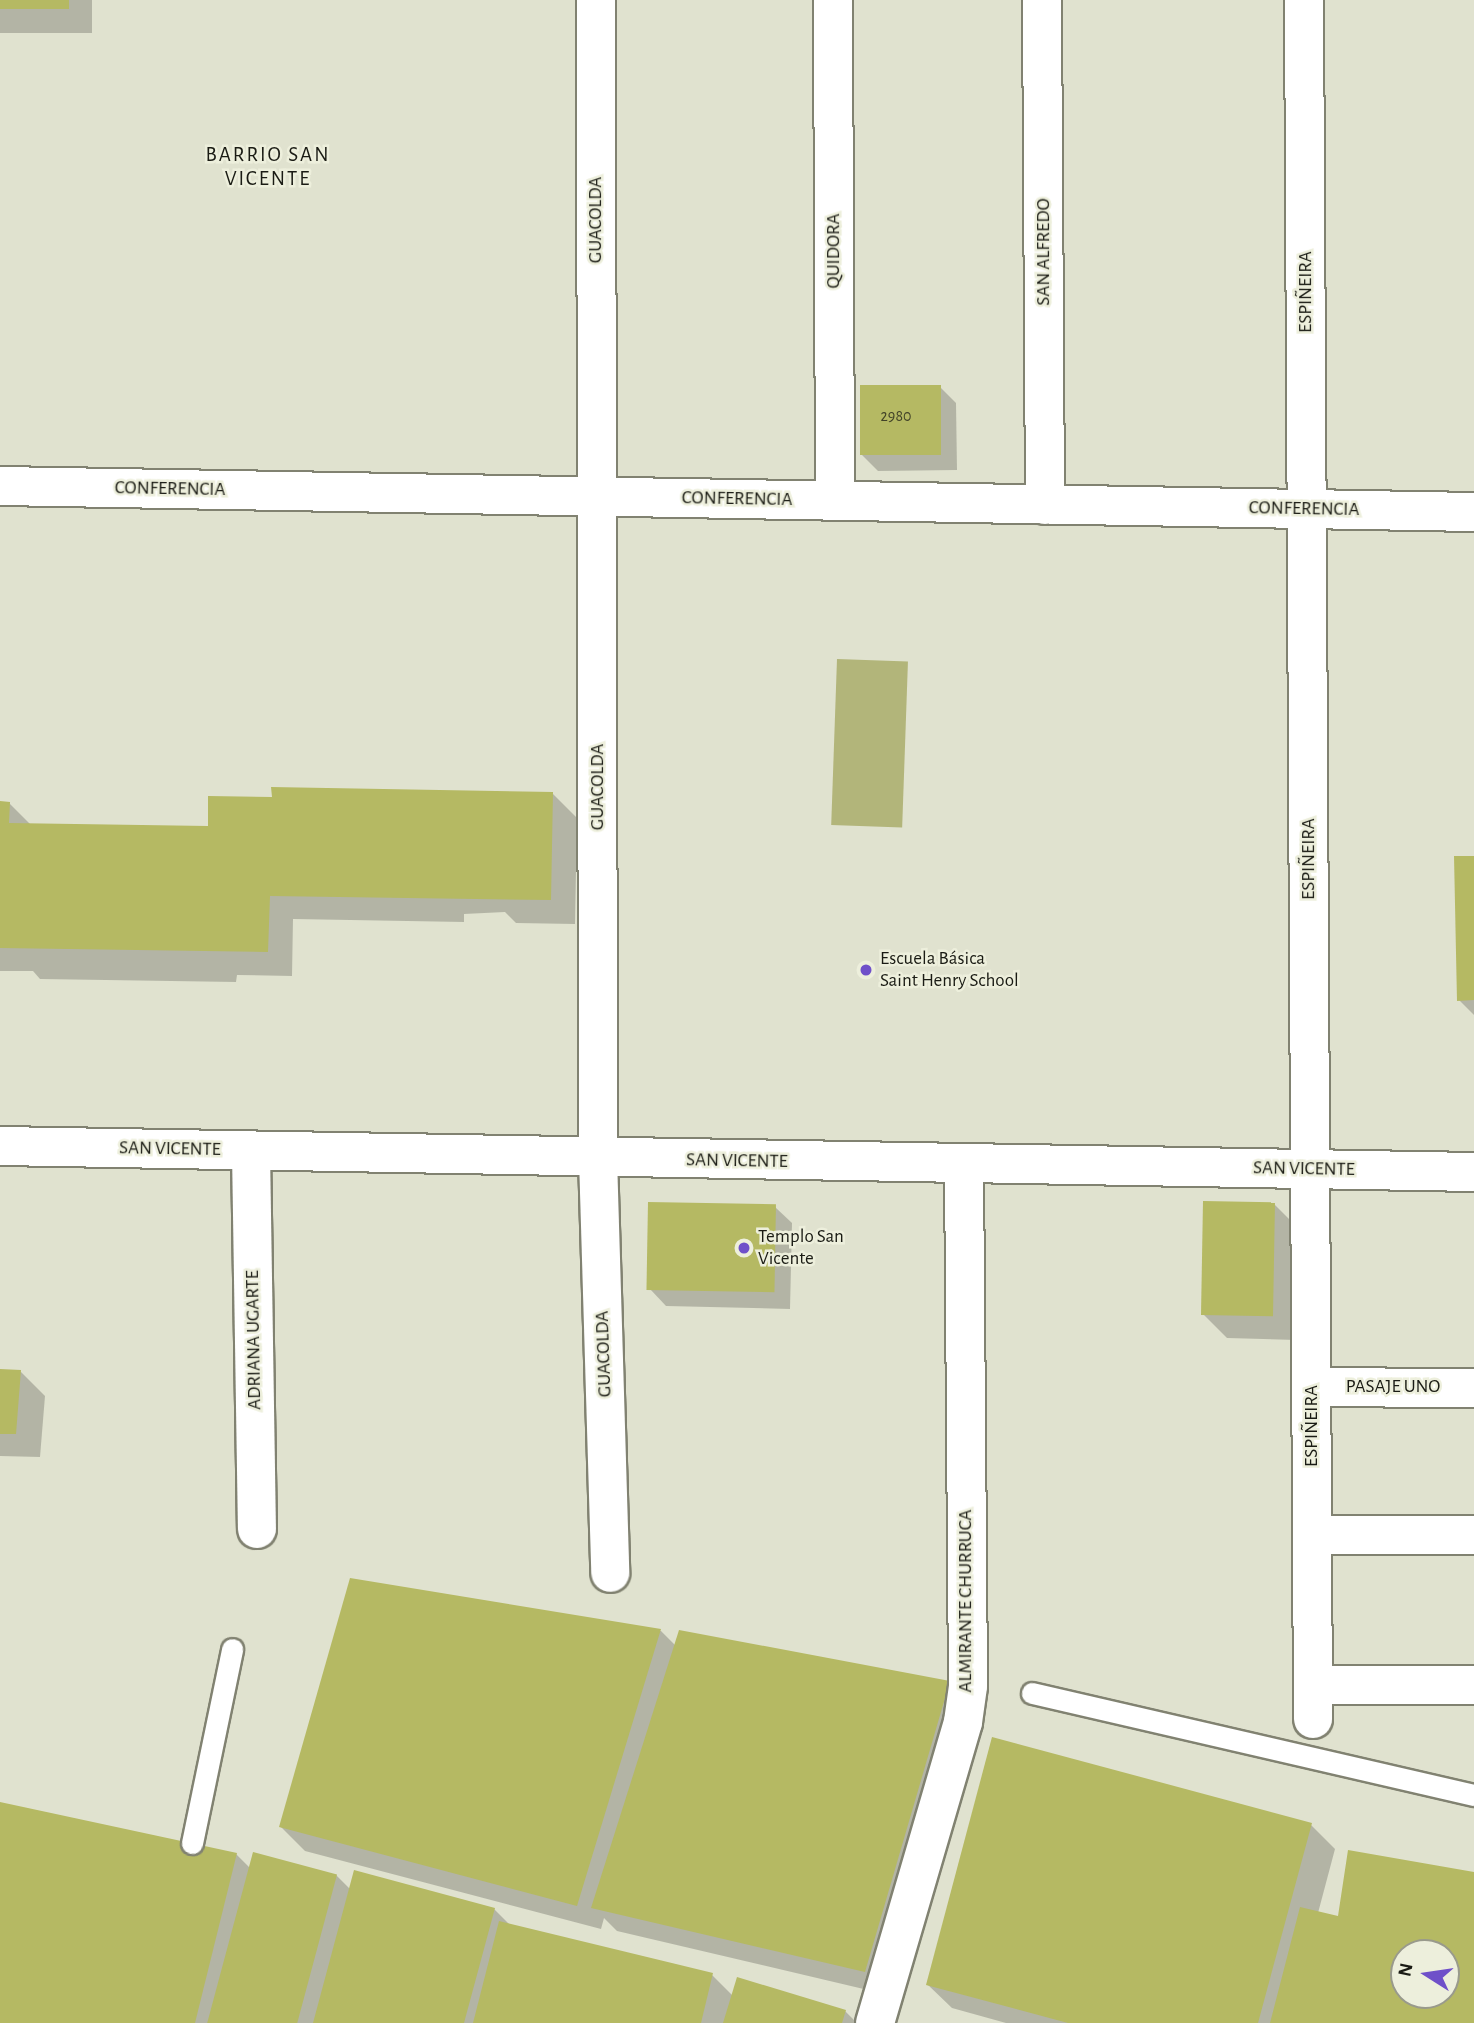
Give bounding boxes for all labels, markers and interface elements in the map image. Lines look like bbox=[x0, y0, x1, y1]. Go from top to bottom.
district label: BARRIO SAN VICENTE bbox=[207, 142, 329, 192]
street label: GUACOLDA bbox=[585, 177, 607, 263]
street label: SAN ALFREDO bbox=[1033, 198, 1055, 306]
street label: QUIDORA bbox=[823, 214, 845, 288]
street label: ESPIÑEIRA bbox=[1295, 251, 1317, 333]
house number: 2980 bbox=[881, 406, 911, 426]
street label: CONFERENCIA bbox=[115, 477, 225, 501]
street label: CONFERENCIA bbox=[682, 487, 792, 511]
street label: CONFERENCIA bbox=[1249, 497, 1359, 521]
street label: GUACOLDA bbox=[587, 744, 609, 830]
street label: ESPIÑEIRA bbox=[1298, 818, 1320, 900]
place label: Escuela Básica Saint Henry School bbox=[880, 948, 1019, 992]
marker: Escuela Básica Saint Henry School bbox=[858, 962, 874, 978]
street label: SAN VICENTE bbox=[119, 1137, 221, 1161]
street label: SAN VICENTE bbox=[686, 1149, 788, 1173]
street label: SAN VICENTE bbox=[1253, 1157, 1355, 1181]
place label: Templo San Vicente bbox=[758, 1226, 844, 1270]
marker: Templo San Vicente bbox=[736, 1240, 752, 1256]
street label: ADRIANA UGARTE bbox=[241, 1270, 267, 1410]
street label: GUACOLDA bbox=[591, 1310, 617, 1398]
street label: PASAJE UNO bbox=[1346, 1376, 1440, 1398]
street label: ESPIÑEIRA bbox=[1301, 1385, 1323, 1467]
street label: ALMIRANTE CHURRUCA bbox=[955, 1509, 977, 1693]
north arrow bbox=[1390, 1939, 1460, 2009]
text: N bbox=[1395, 1962, 1417, 1978]

